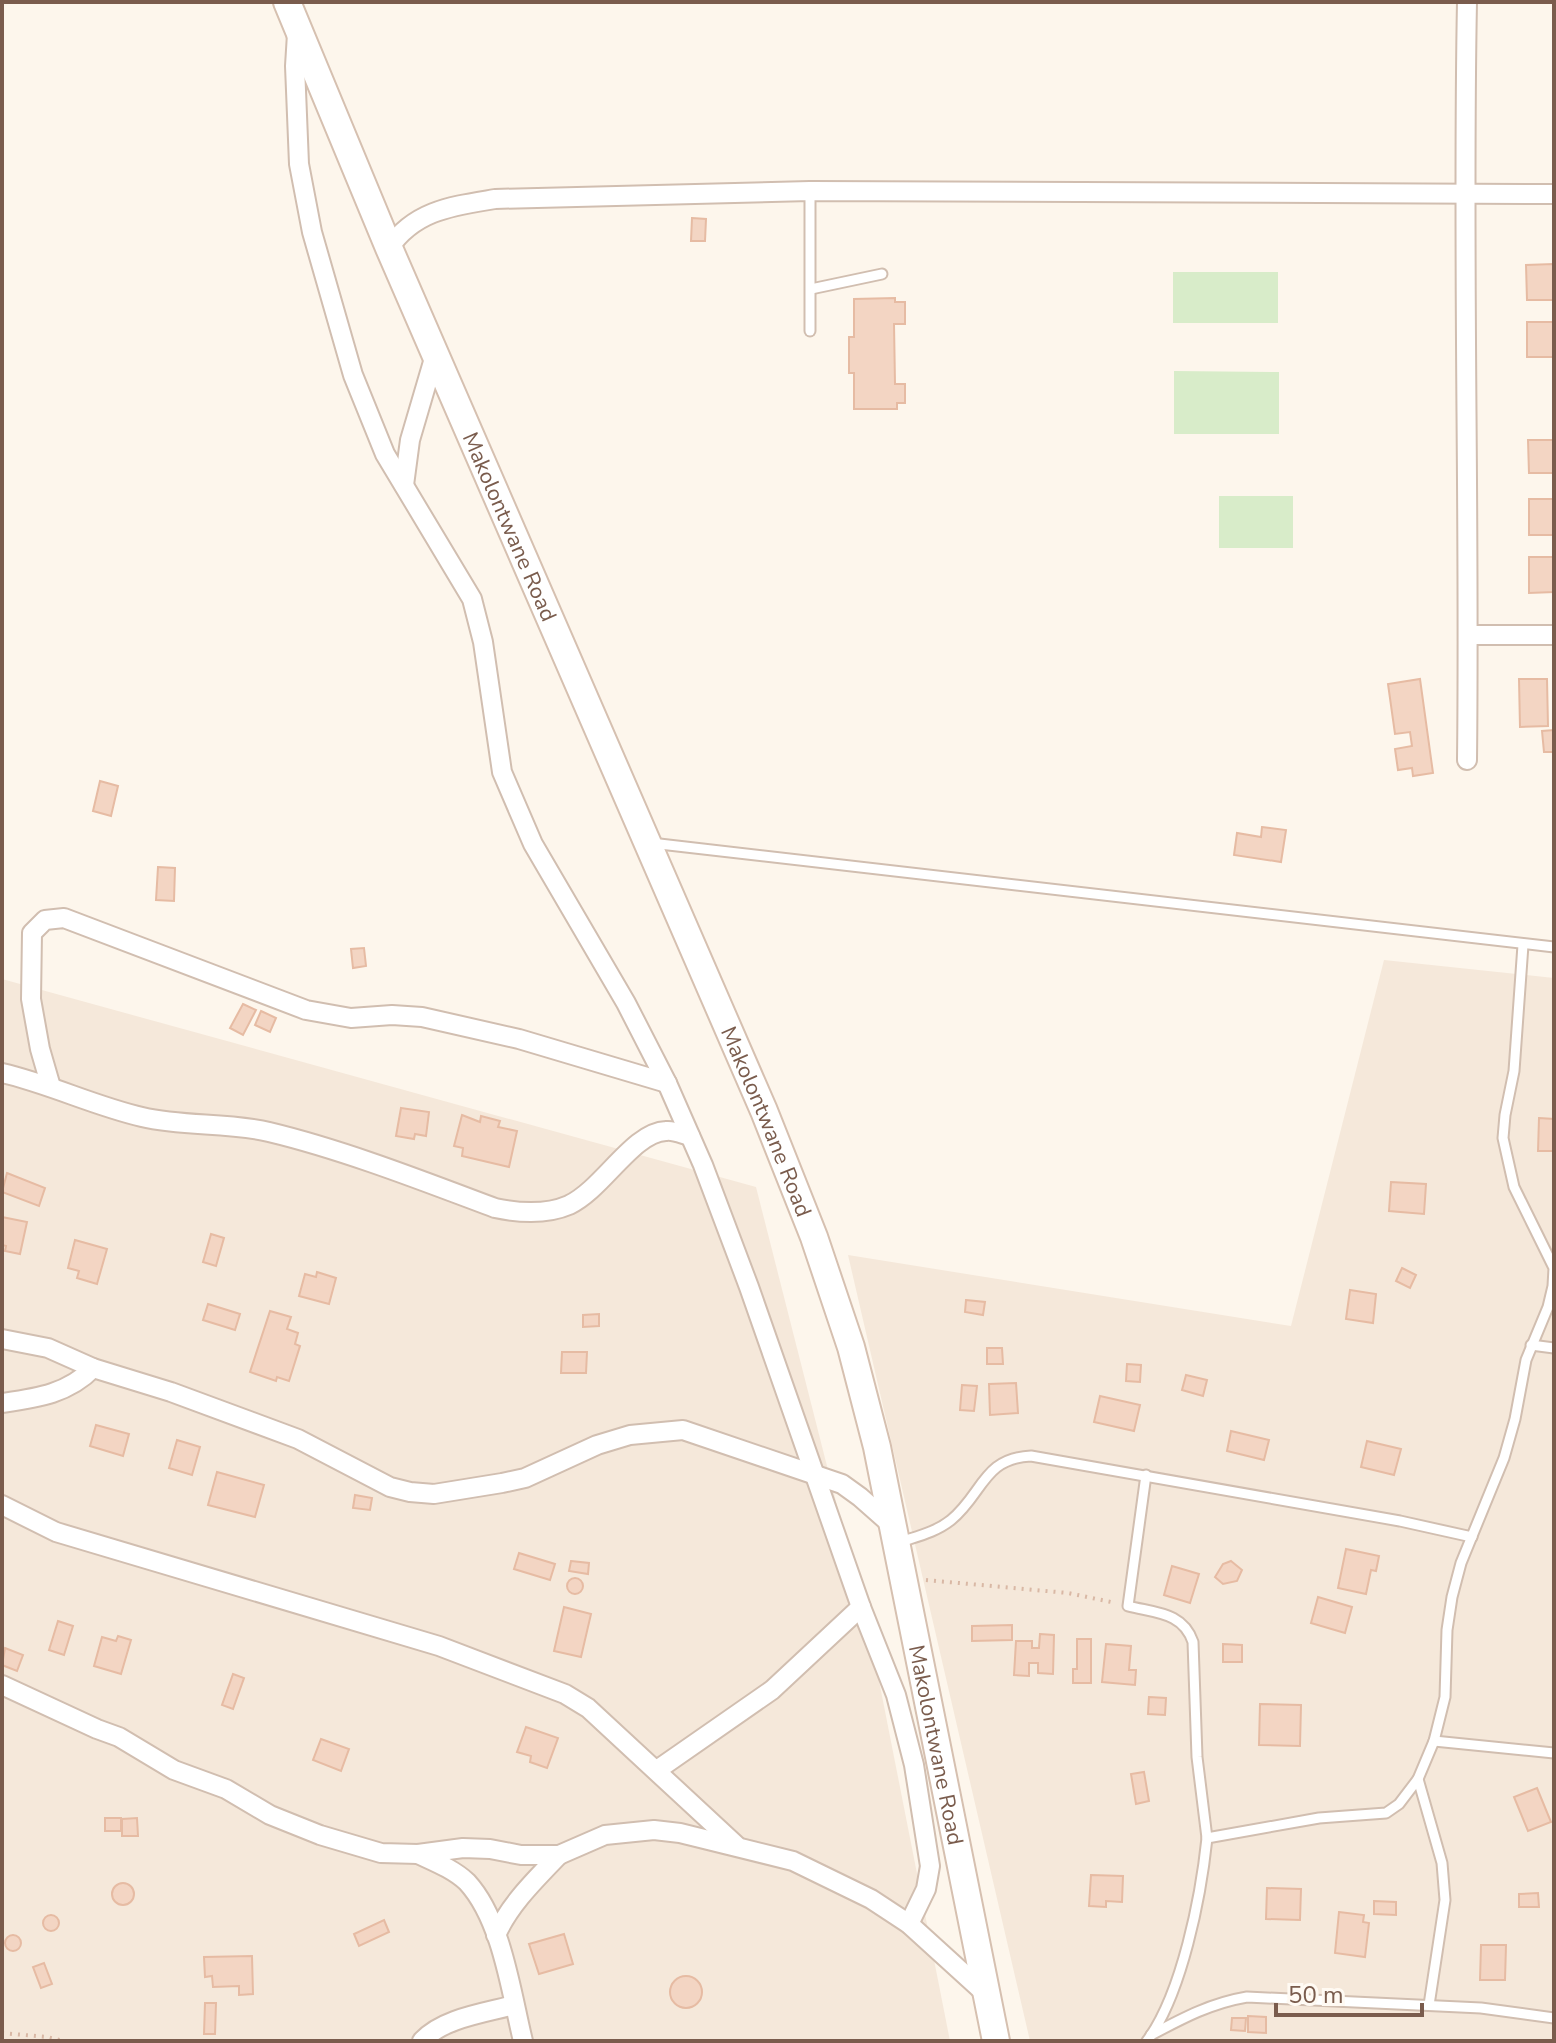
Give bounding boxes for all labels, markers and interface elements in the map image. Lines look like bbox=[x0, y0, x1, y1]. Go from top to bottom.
street label: Makolontwane Road bbox=[455, 428, 563, 626]
street label: Makolontwane Road bbox=[713, 1022, 819, 1221]
street label: Makolontwane Road bbox=[901, 1642, 970, 1848]
scale bar bbox=[1276, 1967, 1422, 2017]
text: 50 m bbox=[1288, 1979, 1344, 2011]

